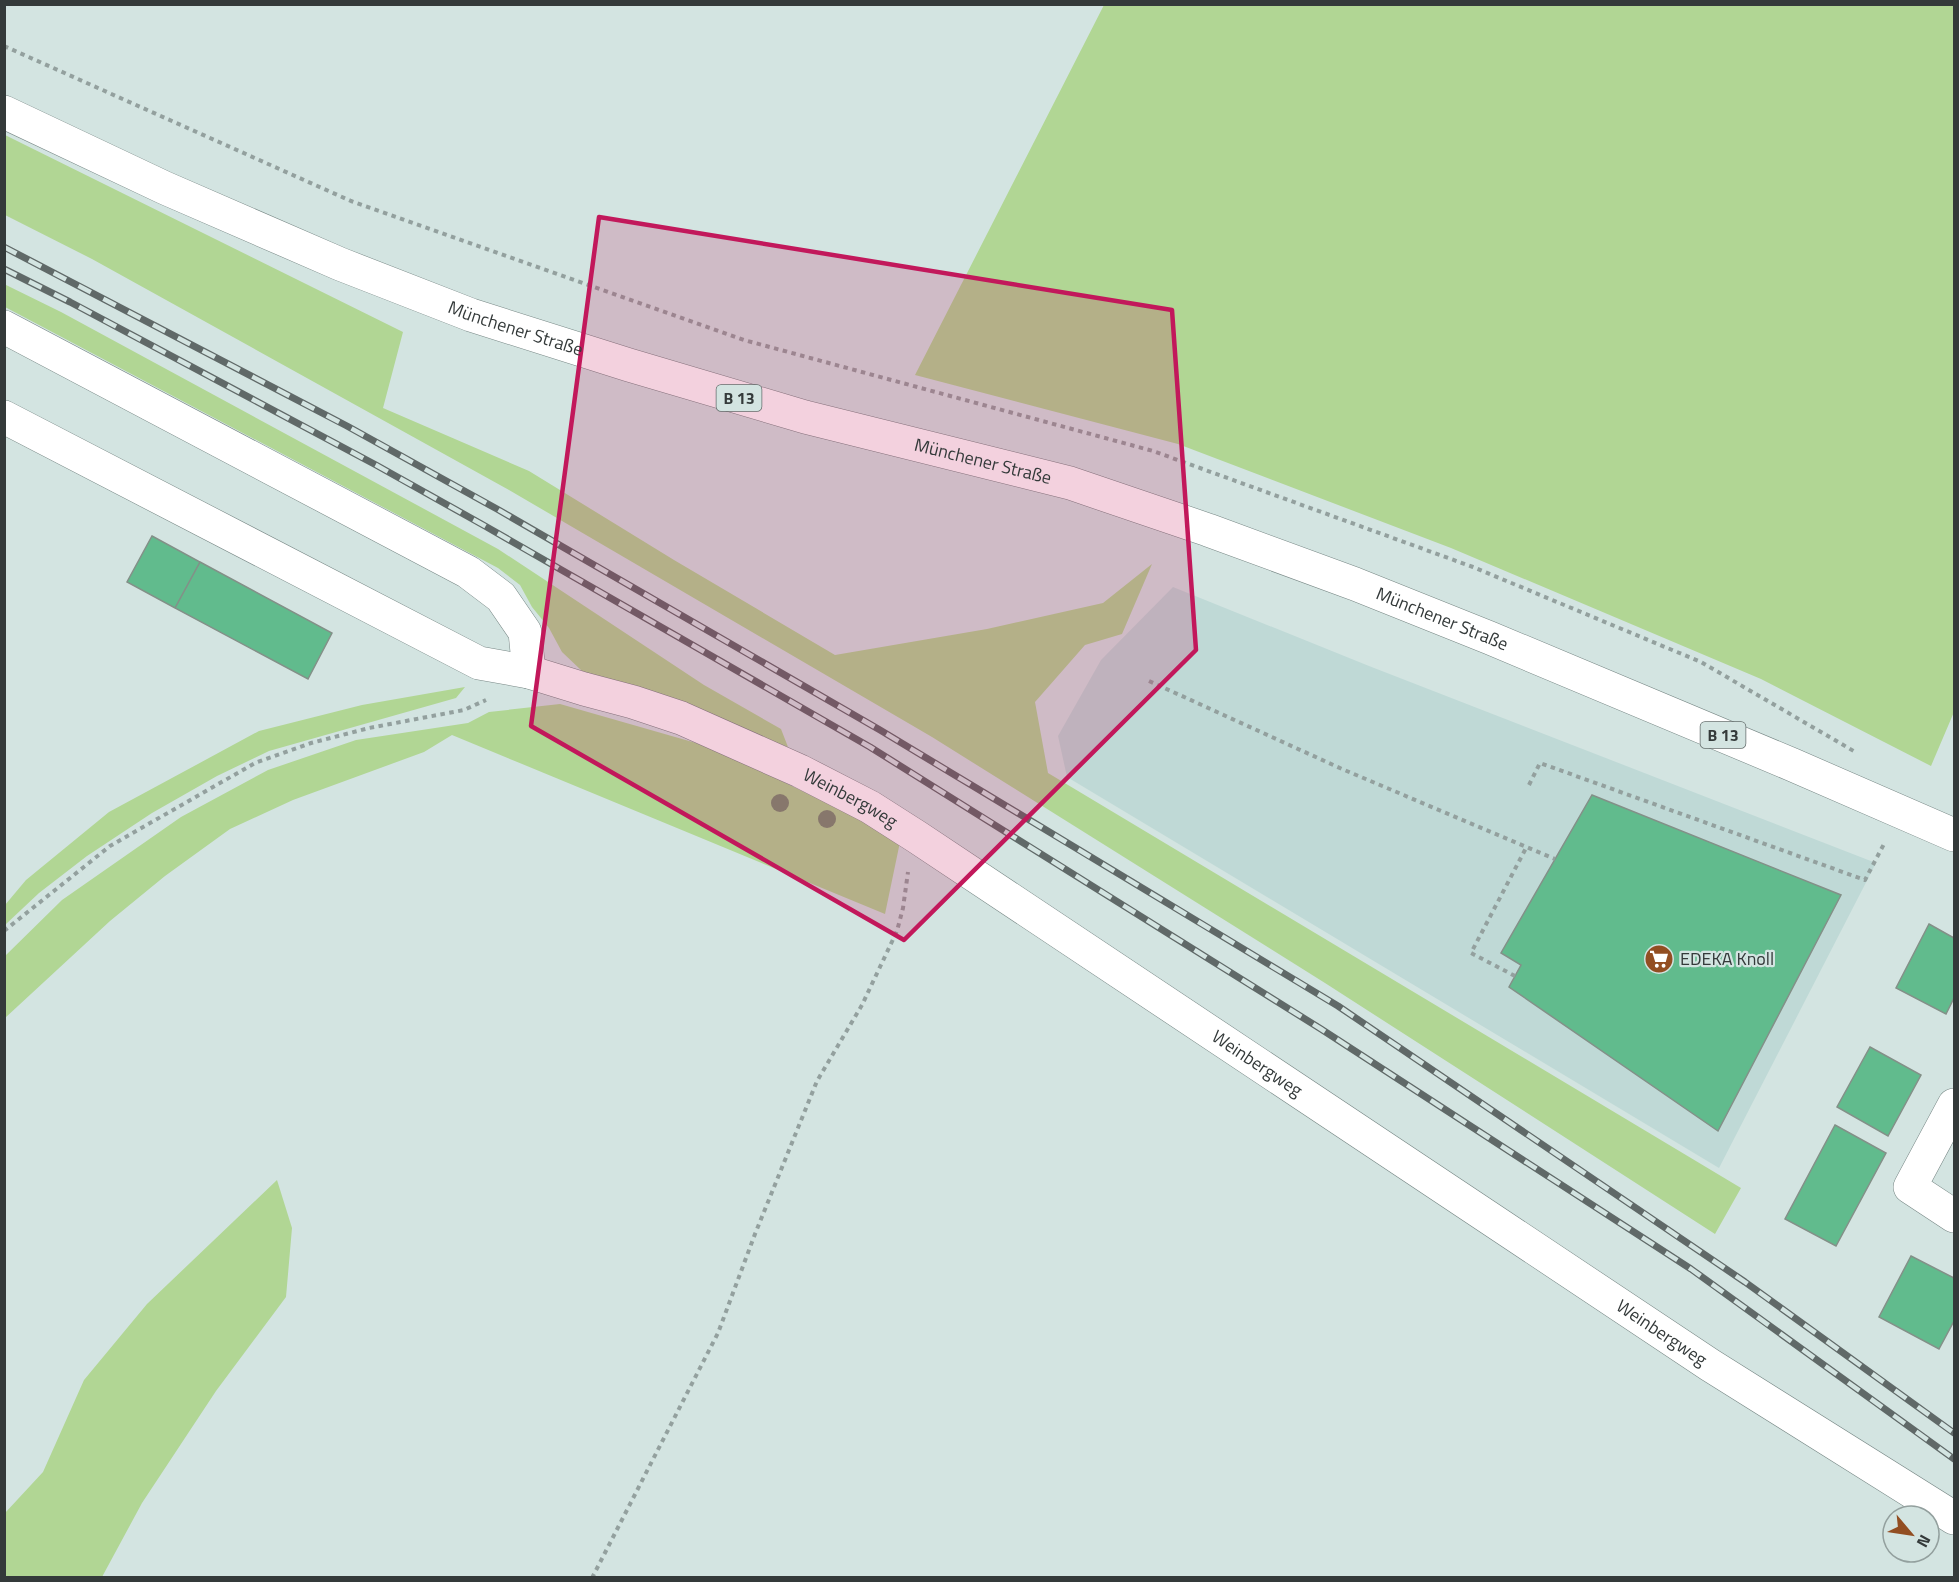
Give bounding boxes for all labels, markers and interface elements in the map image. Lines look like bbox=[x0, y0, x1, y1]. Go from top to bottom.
street label: Münchener Straße bbox=[444, 293, 587, 363]
road number: B 13 bbox=[716, 385, 762, 411]
street label: Münchener Straße bbox=[912, 431, 1055, 491]
street label: Münchener Straße bbox=[1372, 580, 1513, 657]
road number: B 13 bbox=[1700, 722, 1746, 748]
street label: Weinbergweg bbox=[799, 761, 903, 834]
supermarket icon: EDEKA Knoll bbox=[1643, 943, 1675, 975]
place label: EDEKA Knoll bbox=[1680, 945, 1774, 972]
street label: Weinbergweg bbox=[1207, 1023, 1308, 1103]
street label: Weinbergweg bbox=[1611, 1292, 1713, 1373]
north arrow bbox=[1881, 1504, 1941, 1564]
text: N bbox=[1911, 1531, 1937, 1552]

